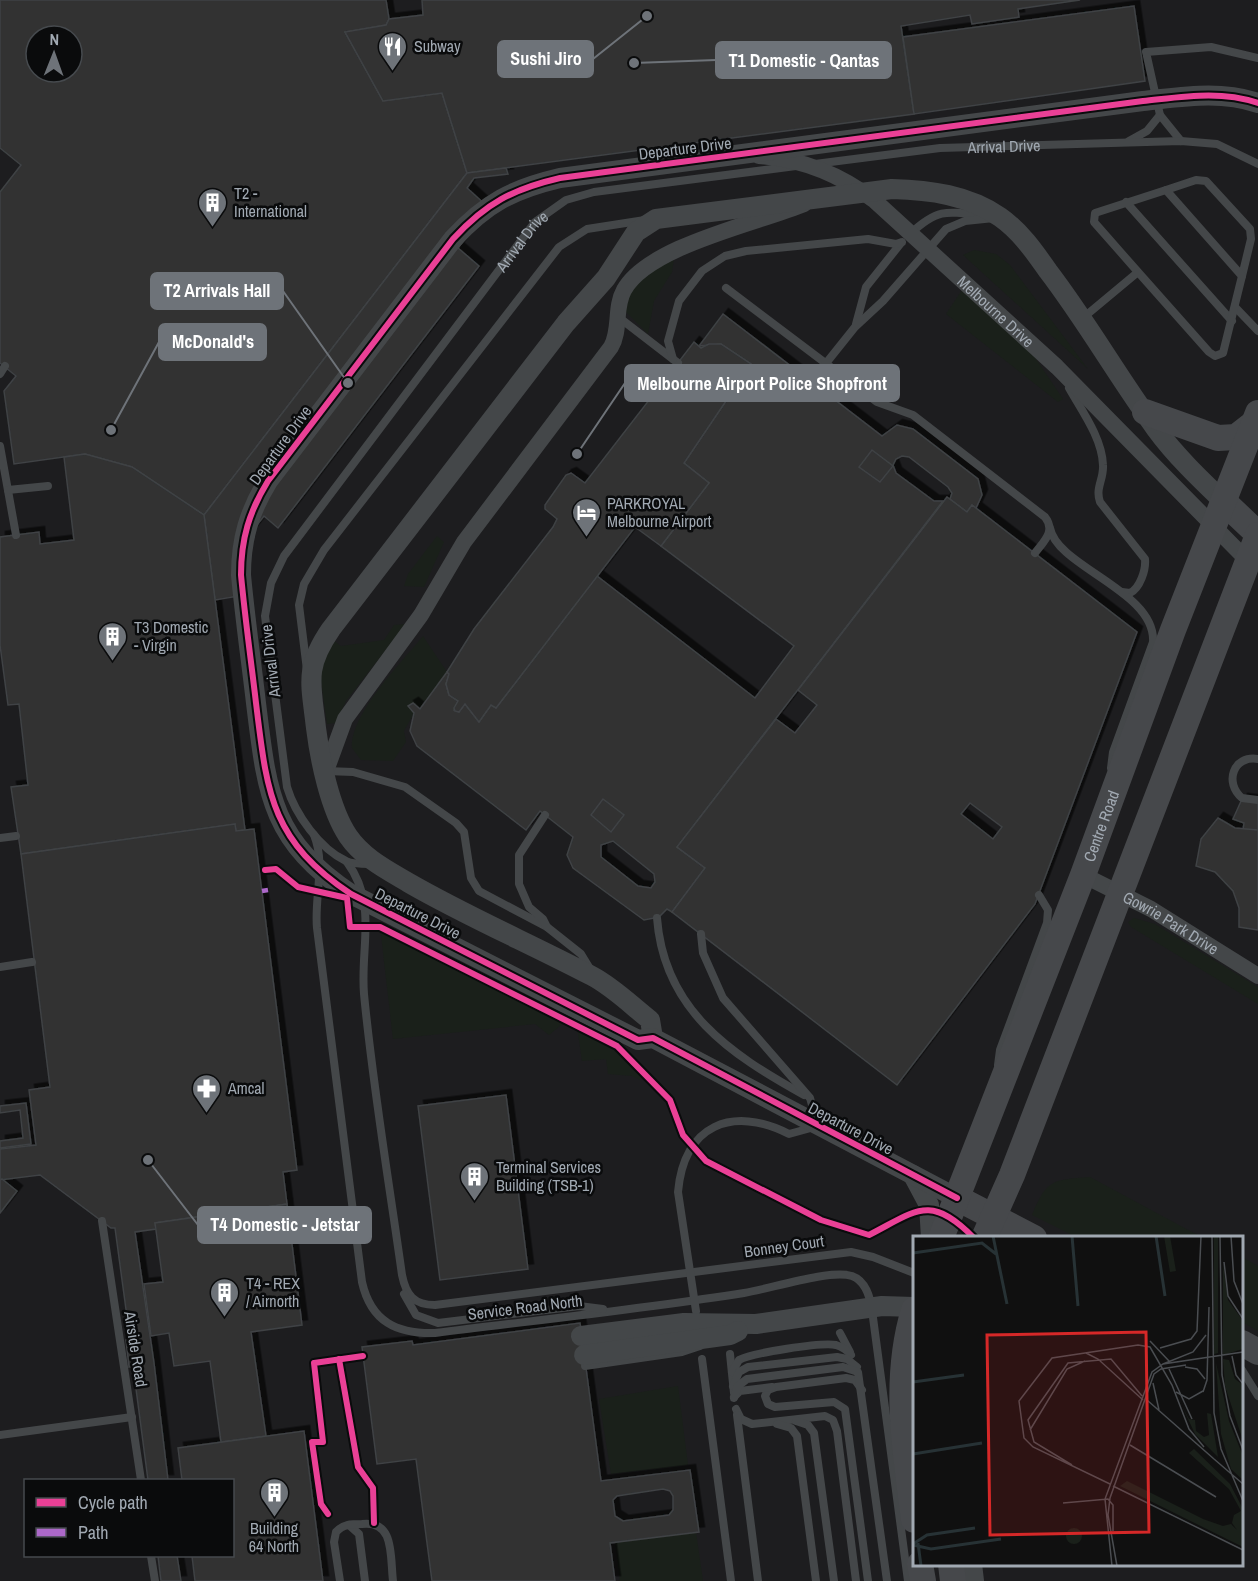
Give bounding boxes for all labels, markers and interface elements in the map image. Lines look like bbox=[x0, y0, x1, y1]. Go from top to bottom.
north arrow bbox=[24, 24, 84, 84]
text: N bbox=[49, 28, 59, 50]
restaurant icon: Subway bbox=[377, 30, 409, 72]
place label: Subway bbox=[414, 35, 461, 57]
callout: Sushi Jiro bbox=[498, 41, 593, 77]
callout: T1 Domestic - Qantas bbox=[716, 42, 891, 78]
text: Sushi Jiro bbox=[510, 46, 582, 71]
text: T1 Domestic - Qantas bbox=[729, 48, 879, 73]
street label: Departure Drive bbox=[637, 131, 733, 165]
street label: Arrival Drive bbox=[966, 134, 1041, 158]
place label: T2 - International bbox=[234, 182, 307, 222]
building icon: T2 - International bbox=[197, 186, 229, 228]
street label: Arrival Drive bbox=[490, 205, 552, 277]
street label: Melbourne Drive bbox=[953, 270, 1039, 352]
callout: T2 Arrivals Hall bbox=[151, 273, 283, 309]
text: T2 Arrivals Hall bbox=[164, 278, 270, 303]
callout: McDonald's bbox=[159, 324, 266, 360]
text: McDonald's bbox=[172, 329, 254, 354]
callout: Melbourne Airport Police Shopfront bbox=[625, 365, 899, 401]
text: Melbourne Airport Police Shopfront bbox=[637, 371, 887, 396]
street label: Departure Drive bbox=[244, 401, 316, 489]
place label: PARKROYAL Melbourne Airport bbox=[607, 492, 712, 532]
hotel icon: PARKROYAL Melbourne Airport bbox=[570, 496, 602, 538]
place label: T3 Domestic - Virgin bbox=[134, 616, 209, 656]
building icon: T3 Domestic - Virgin bbox=[97, 620, 129, 662]
street label: Arrival Drive bbox=[255, 623, 285, 700]
street label: Centre Road bbox=[1078, 787, 1124, 865]
street label: Departure Drive bbox=[371, 882, 465, 944]
street label: Gowrie Park Drive bbox=[1119, 886, 1223, 960]
pharmacy icon: Amcal bbox=[191, 1072, 223, 1114]
place label: Amcal bbox=[227, 1077, 265, 1099]
street label: Departure Drive bbox=[805, 1096, 897, 1160]
place label: Terminal Services Building (TSB-1) bbox=[496, 1156, 601, 1196]
building icon: Terminal Services Building (TSB-1) bbox=[459, 1160, 491, 1202]
callout: T4 Domestic - Jetstar bbox=[198, 1207, 371, 1243]
text: T4 Domestic - Jetstar bbox=[210, 1212, 360, 1237]
street label: Bonney Court bbox=[743, 1229, 826, 1262]
inset map bbox=[913, 1236, 1243, 1566]
place label: T4 - REX / Airnorth bbox=[246, 1272, 300, 1312]
building icon: T4 - REX / Airnorth bbox=[209, 1276, 241, 1318]
street label: Service Road North bbox=[466, 1289, 584, 1325]
street label: Airside Road bbox=[119, 1308, 153, 1389]
building icon: Building 64 North bbox=[258, 1476, 290, 1518]
legend bbox=[24, 1479, 234, 1557]
text: Cycle path bbox=[78, 1490, 148, 1515]
place label: Building 64 North bbox=[249, 1517, 299, 1557]
text: Path bbox=[78, 1520, 108, 1545]

